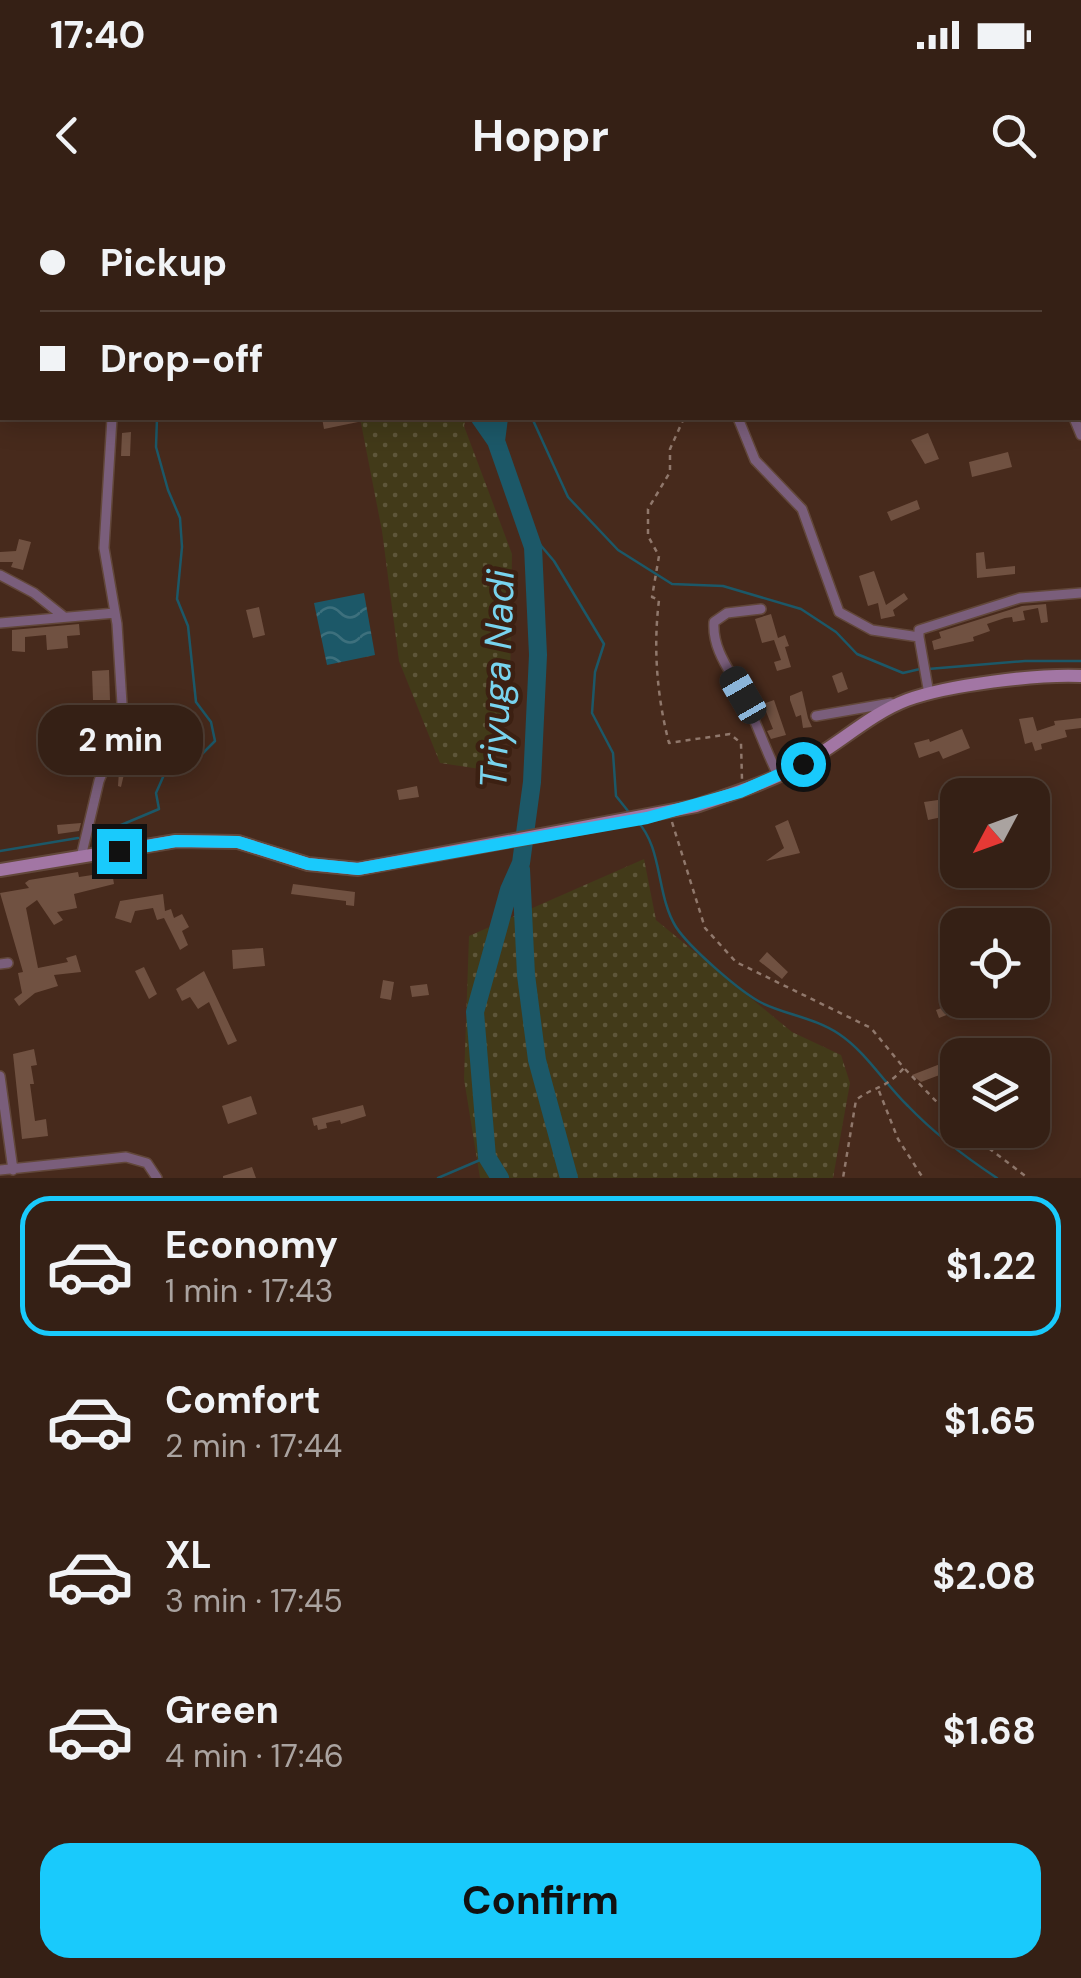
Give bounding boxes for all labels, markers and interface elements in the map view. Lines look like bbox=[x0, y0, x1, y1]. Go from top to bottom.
text: 17:40 bbox=[50, 10, 145, 60]
text: Hoppr bbox=[472, 106, 609, 165]
icon: back bbox=[40, 108, 95, 163]
icon: search bbox=[986, 108, 1041, 163]
text: Pickup bbox=[100, 238, 227, 288]
text: Drop-off bbox=[100, 334, 263, 384]
water label: Triyuga Nadi bbox=[468, 568, 526, 789]
car bbox=[715, 662, 771, 728]
callout: 2 min bbox=[36, 706, 202, 776]
text: 2 min bbox=[78, 719, 163, 761]
route start bbox=[781, 742, 826, 787]
north arrow bbox=[940, 778, 1050, 888]
map controls bbox=[940, 778, 1050, 1148]
route end bbox=[97, 829, 142, 874]
button: locate bbox=[940, 908, 1050, 1018]
button: layers bbox=[940, 1038, 1050, 1148]
text: Economy bbox=[165, 1220, 338, 1270]
icon: car bbox=[45, 1221, 135, 1311]
text: $1.22 bbox=[946, 1241, 1036, 1291]
text: 1 min · 17:43 bbox=[165, 1270, 333, 1312]
text: Comfort bbox=[165, 1375, 321, 1425]
icon: car bbox=[45, 1376, 135, 1466]
text: $1.65 bbox=[944, 1396, 1036, 1446]
text: 2 min · 17:44 bbox=[165, 1425, 342, 1467]
text: XL bbox=[165, 1530, 212, 1580]
icon: car bbox=[45, 1531, 135, 1621]
text: $2.08 bbox=[932, 1551, 1036, 1601]
text: 3 min · 17:45 bbox=[165, 1580, 343, 1622]
text: Green bbox=[165, 1685, 279, 1735]
icon: car bbox=[45, 1686, 135, 1776]
text: $1.68 bbox=[943, 1706, 1036, 1756]
text: 4 min · 17:46 bbox=[165, 1735, 344, 1777]
button: Confirm bbox=[40, 1843, 1041, 1958]

